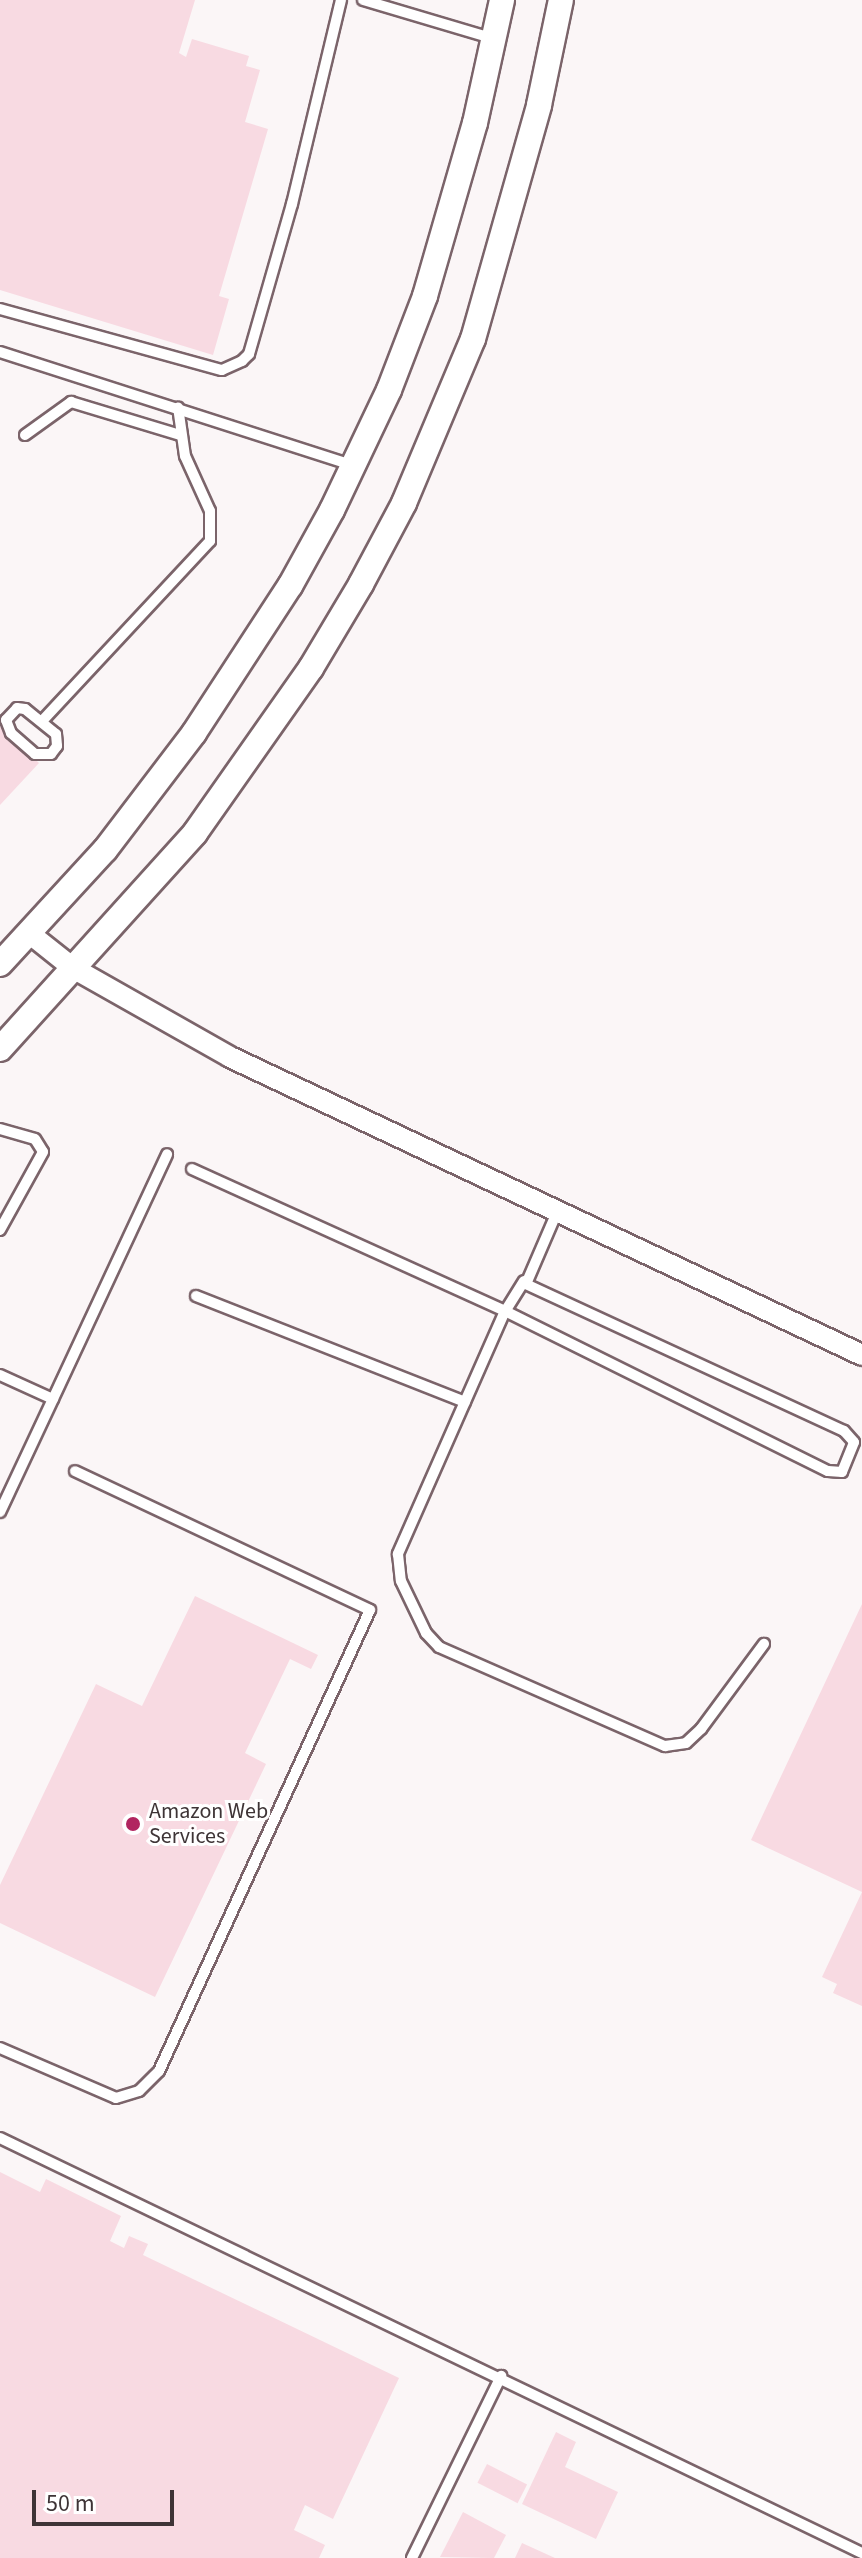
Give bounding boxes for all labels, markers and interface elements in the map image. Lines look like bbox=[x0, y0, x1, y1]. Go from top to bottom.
place label: Amazon Web Services bbox=[149, 1798, 268, 1850]
marker: Amazon Web Services bbox=[124, 1815, 142, 1833]
scale bar bbox=[36, 2474, 178, 2524]
text: 50 m bbox=[46, 2486, 95, 2521]

